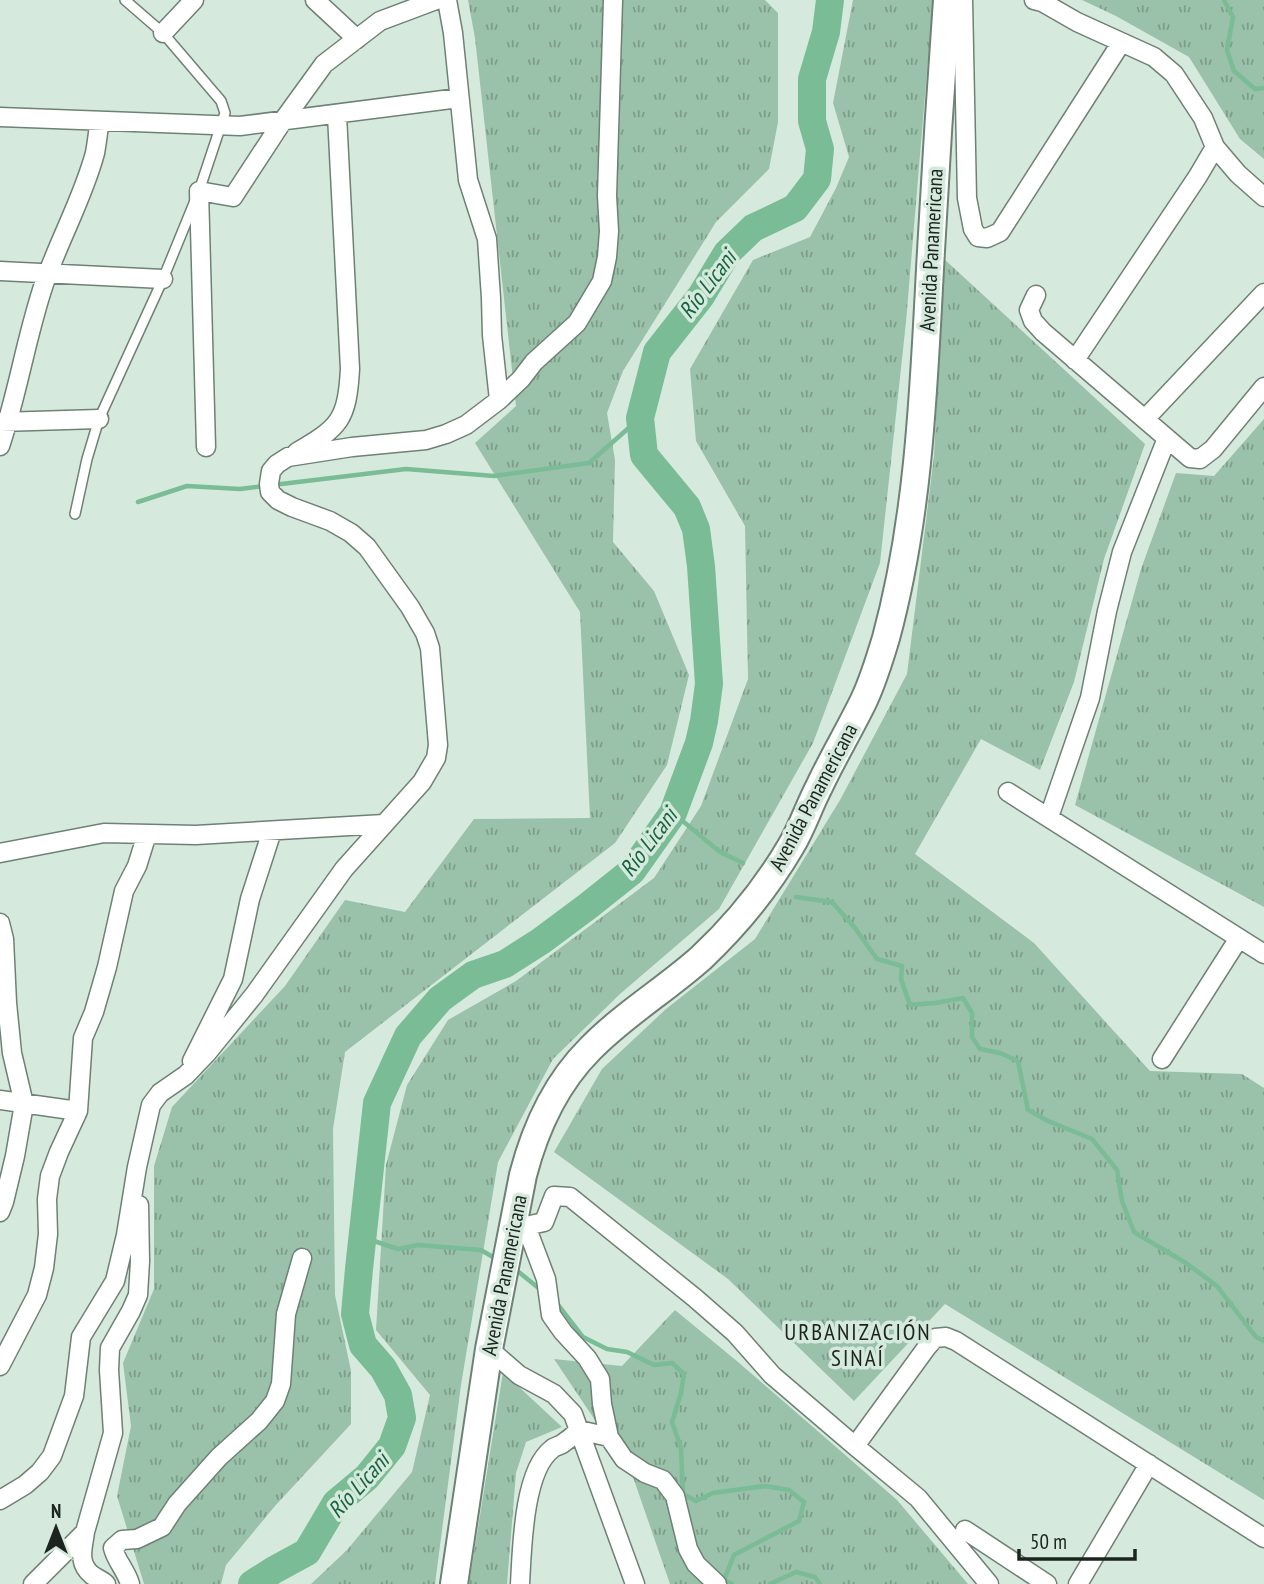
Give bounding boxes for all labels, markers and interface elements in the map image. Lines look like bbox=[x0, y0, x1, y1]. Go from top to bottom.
street label: Avenida Panamericana bbox=[913, 168, 949, 332]
water label: Río Licani bbox=[672, 242, 744, 324]
street label: Avenida Panamericana bbox=[763, 719, 863, 875]
water label: Río Licani bbox=[613, 800, 685, 882]
street label: Avenida Panamericana bbox=[475, 1192, 533, 1358]
district label: URBANIZACIÓN SINAÍ bbox=[784, 1317, 932, 1372]
water label: Río Licani bbox=[321, 1444, 397, 1524]
north arrow bbox=[21, 1493, 91, 1563]
text: N bbox=[51, 1499, 61, 1523]
scale bar bbox=[1019, 1518, 1134, 1562]
text: 50 m bbox=[1030, 1528, 1067, 1555]

